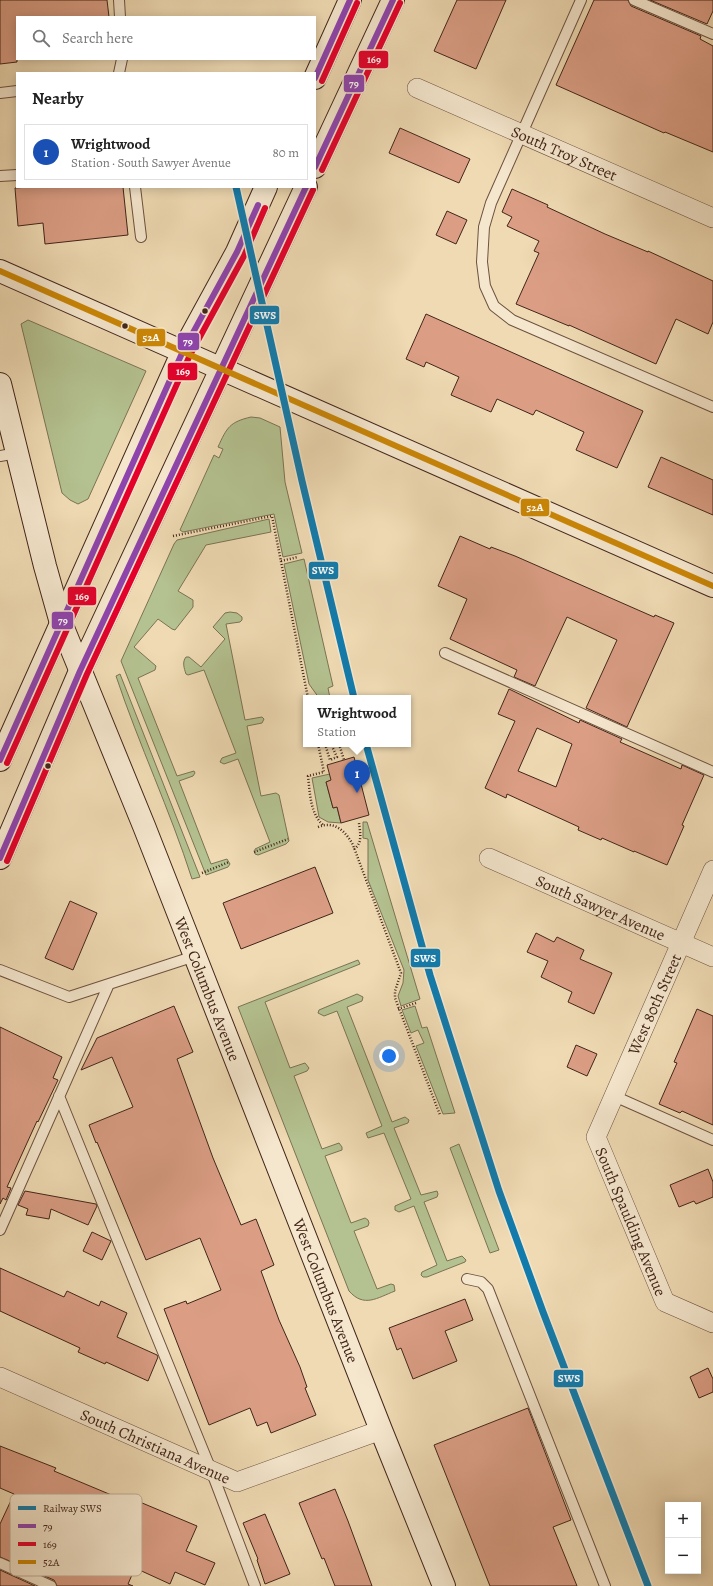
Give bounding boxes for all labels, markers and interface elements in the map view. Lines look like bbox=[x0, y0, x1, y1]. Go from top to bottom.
search box bbox=[16, 16, 316, 60]
icon: search bbox=[30, 27, 52, 49]
text: Search here bbox=[62, 28, 133, 48]
line badge: 169 bbox=[358, 50, 389, 69]
text: 169 bbox=[367, 52, 381, 67]
line badge: 79 bbox=[343, 74, 365, 93]
text: 79 bbox=[349, 76, 359, 91]
text: Nearby bbox=[32, 87, 83, 110]
street label: South Troy Street bbox=[508, 121, 620, 187]
text: Wrightwood bbox=[71, 134, 150, 154]
text: 1 bbox=[44, 144, 48, 161]
text: 80 m bbox=[272, 144, 299, 161]
text: Station · South Sawyer Avenue bbox=[71, 154, 231, 171]
line badge: SWS bbox=[249, 305, 280, 325]
unlabelled marker bbox=[200, 306, 210, 316]
text: SWS bbox=[254, 308, 276, 323]
unlabelled marker bbox=[120, 321, 130, 331]
line badge: 52A bbox=[136, 328, 166, 347]
text: 52A bbox=[143, 330, 160, 345]
line badge: 79 bbox=[177, 332, 200, 351]
text: 79 bbox=[183, 334, 193, 349]
line badge: 169 bbox=[167, 362, 198, 381]
text: 169 bbox=[176, 364, 190, 379]
line badge: 52A bbox=[520, 498, 550, 517]
text: 52A bbox=[527, 500, 544, 515]
line badge: SWS bbox=[308, 561, 339, 580]
text: SWS bbox=[312, 563, 334, 578]
line badge: 169 bbox=[67, 586, 97, 606]
text: 169 bbox=[75, 589, 89, 604]
line badge: 79 bbox=[51, 611, 74, 630]
text: 79 bbox=[58, 613, 68, 628]
popup bbox=[303, 695, 411, 747]
text: Wrightwood bbox=[317, 703, 397, 723]
text: Station bbox=[317, 723, 356, 740]
pin: 1 bbox=[344, 760, 370, 793]
unlabelled marker bbox=[43, 761, 53, 771]
street label: South Sawyer Avenue bbox=[532, 870, 668, 946]
street label: West Columbus Avenue bbox=[168, 913, 245, 1065]
line badge: SWS bbox=[410, 948, 441, 968]
street label: West 80th Street bbox=[622, 950, 687, 1059]
text: SWS bbox=[414, 951, 436, 966]
your location bbox=[379, 1046, 399, 1066]
street label: South Spaulding Avenue bbox=[589, 1144, 671, 1300]
street label: West Columbus Avenue bbox=[287, 1215, 364, 1366]
line badge: SWS bbox=[553, 1369, 584, 1388]
text: SWS bbox=[558, 1371, 580, 1386]
street label: South Christiana Avenue bbox=[77, 1404, 233, 1490]
legend bbox=[10, 1494, 142, 1576]
text: Railway SWS bbox=[43, 1501, 102, 1516]
map controls bbox=[665, 1502, 701, 1574]
button: + bbox=[665, 1502, 701, 1538]
text: 79 bbox=[43, 1519, 53, 1534]
text: 169 bbox=[43, 1537, 57, 1552]
button: − bbox=[665, 1538, 701, 1574]
text: 52A bbox=[43, 1555, 60, 1570]

